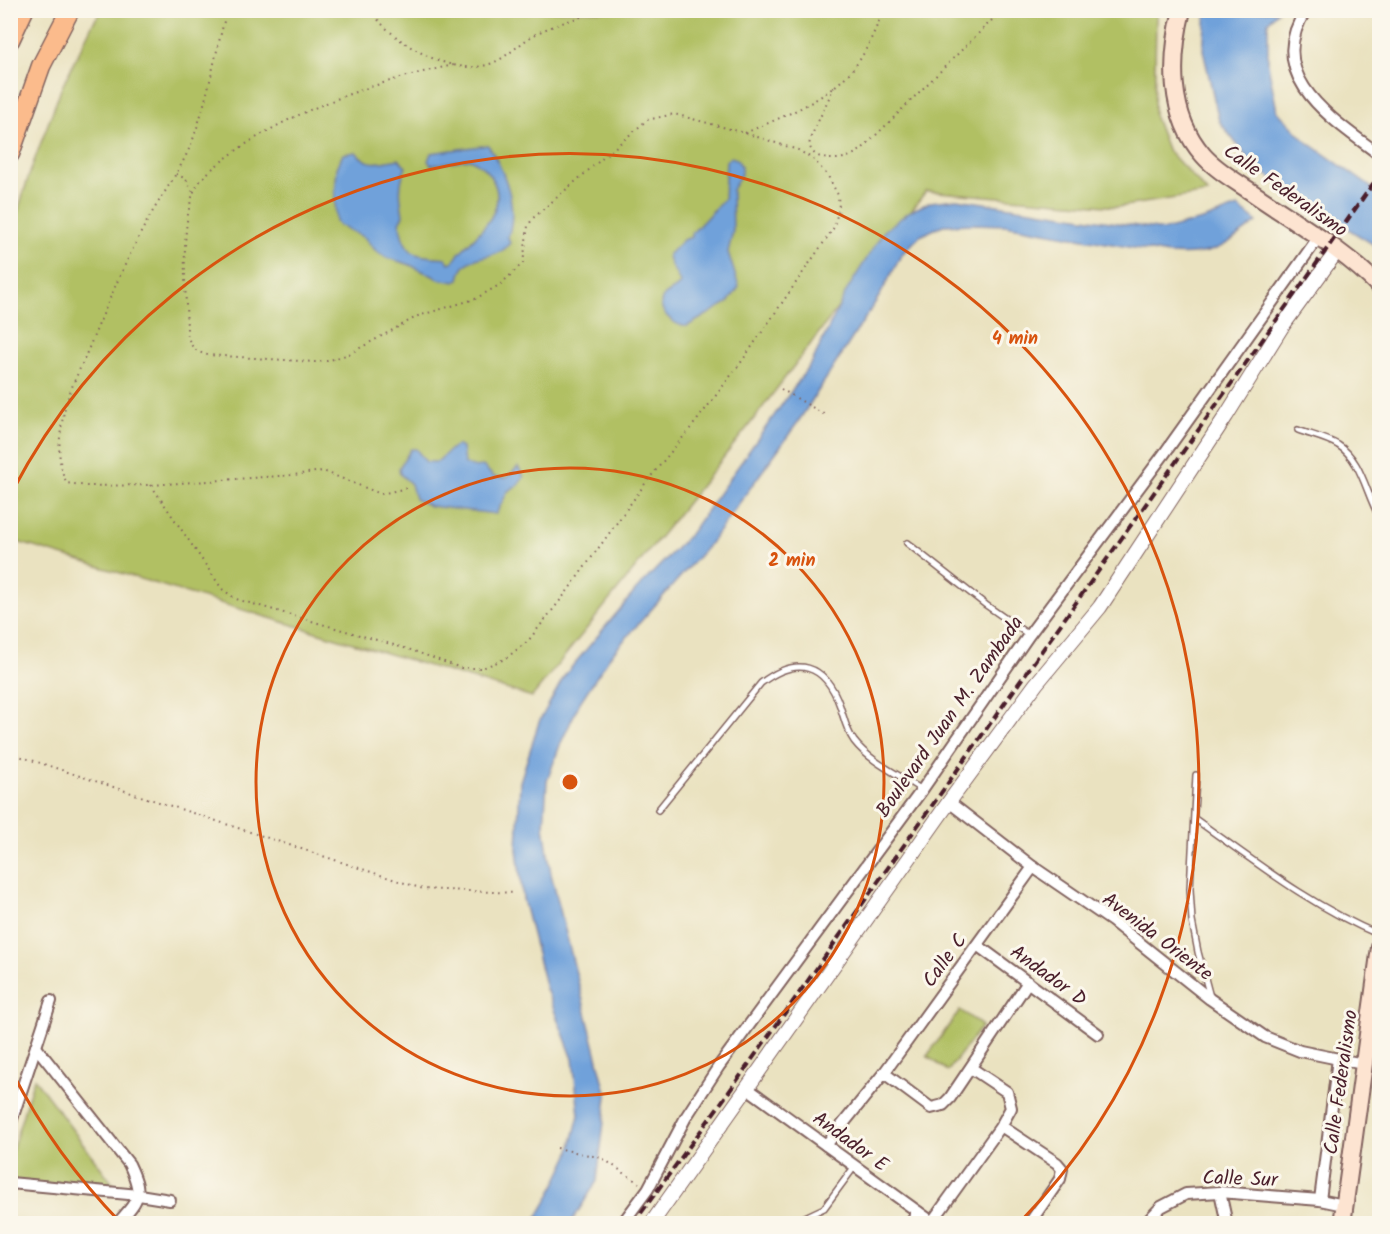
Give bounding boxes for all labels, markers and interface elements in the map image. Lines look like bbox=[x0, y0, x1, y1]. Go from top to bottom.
street label: Calle Federalismo bbox=[1216, 137, 1354, 247]
text: 4 min bbox=[992, 325, 1038, 354]
text: 2 min bbox=[769, 547, 815, 576]
street label: Boulevard Juan M. Zambada bbox=[869, 610, 1033, 825]
centre of rings bbox=[560, 772, 580, 792]
street label: Avenida Oriente bbox=[1094, 885, 1219, 990]
street label: Calle C bbox=[915, 927, 976, 995]
street label: Andador D bbox=[1003, 938, 1093, 1016]
street label: Calle Federalismo bbox=[1316, 1008, 1368, 1157]
street label: Andador E bbox=[805, 1104, 896, 1182]
street label: Calle Sur bbox=[1202, 1163, 1279, 1197]

